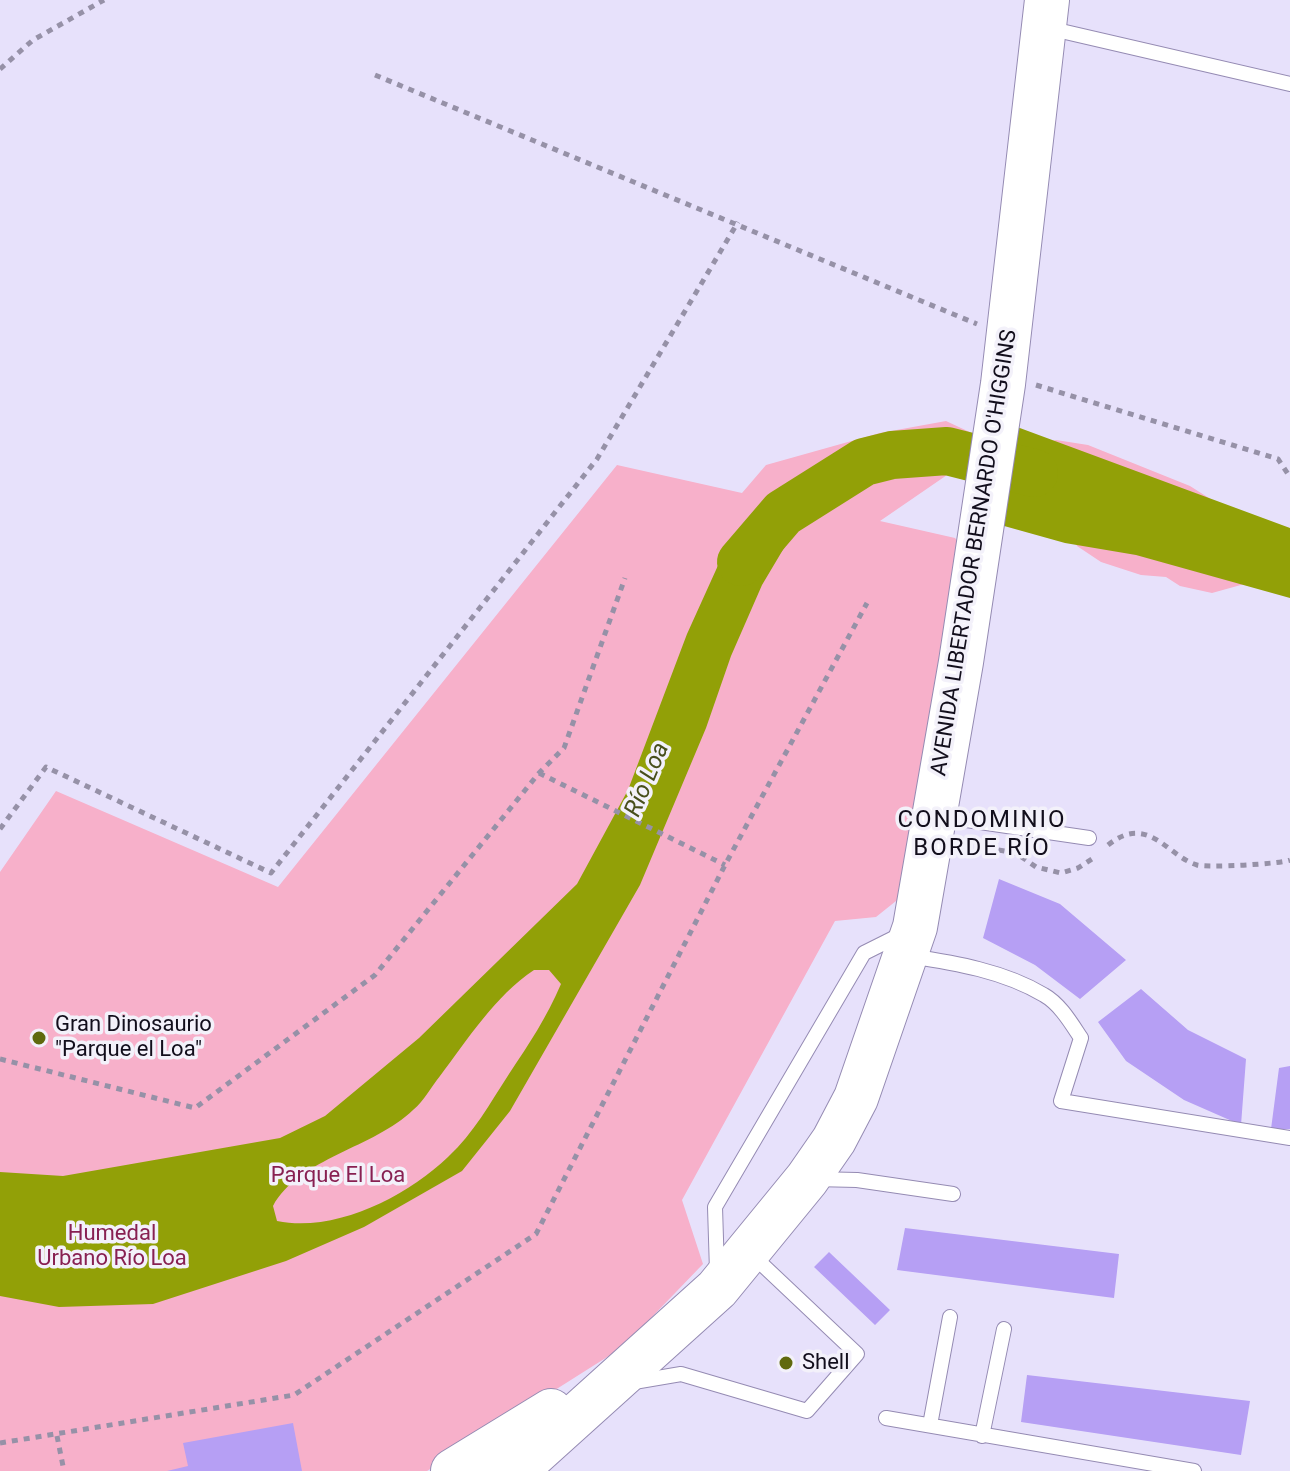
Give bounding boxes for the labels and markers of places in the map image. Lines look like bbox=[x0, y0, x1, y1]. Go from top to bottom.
place label: Gran Dinosaurio "Parque el Loa" bbox=[55, 1012, 212, 1064]
marker: Gran Dinosaurio "Parque el Loa" bbox=[30, 1029, 48, 1047]
place label: Shell bbox=[802, 1350, 850, 1376]
marker: Shell bbox=[777, 1354, 795, 1372]

